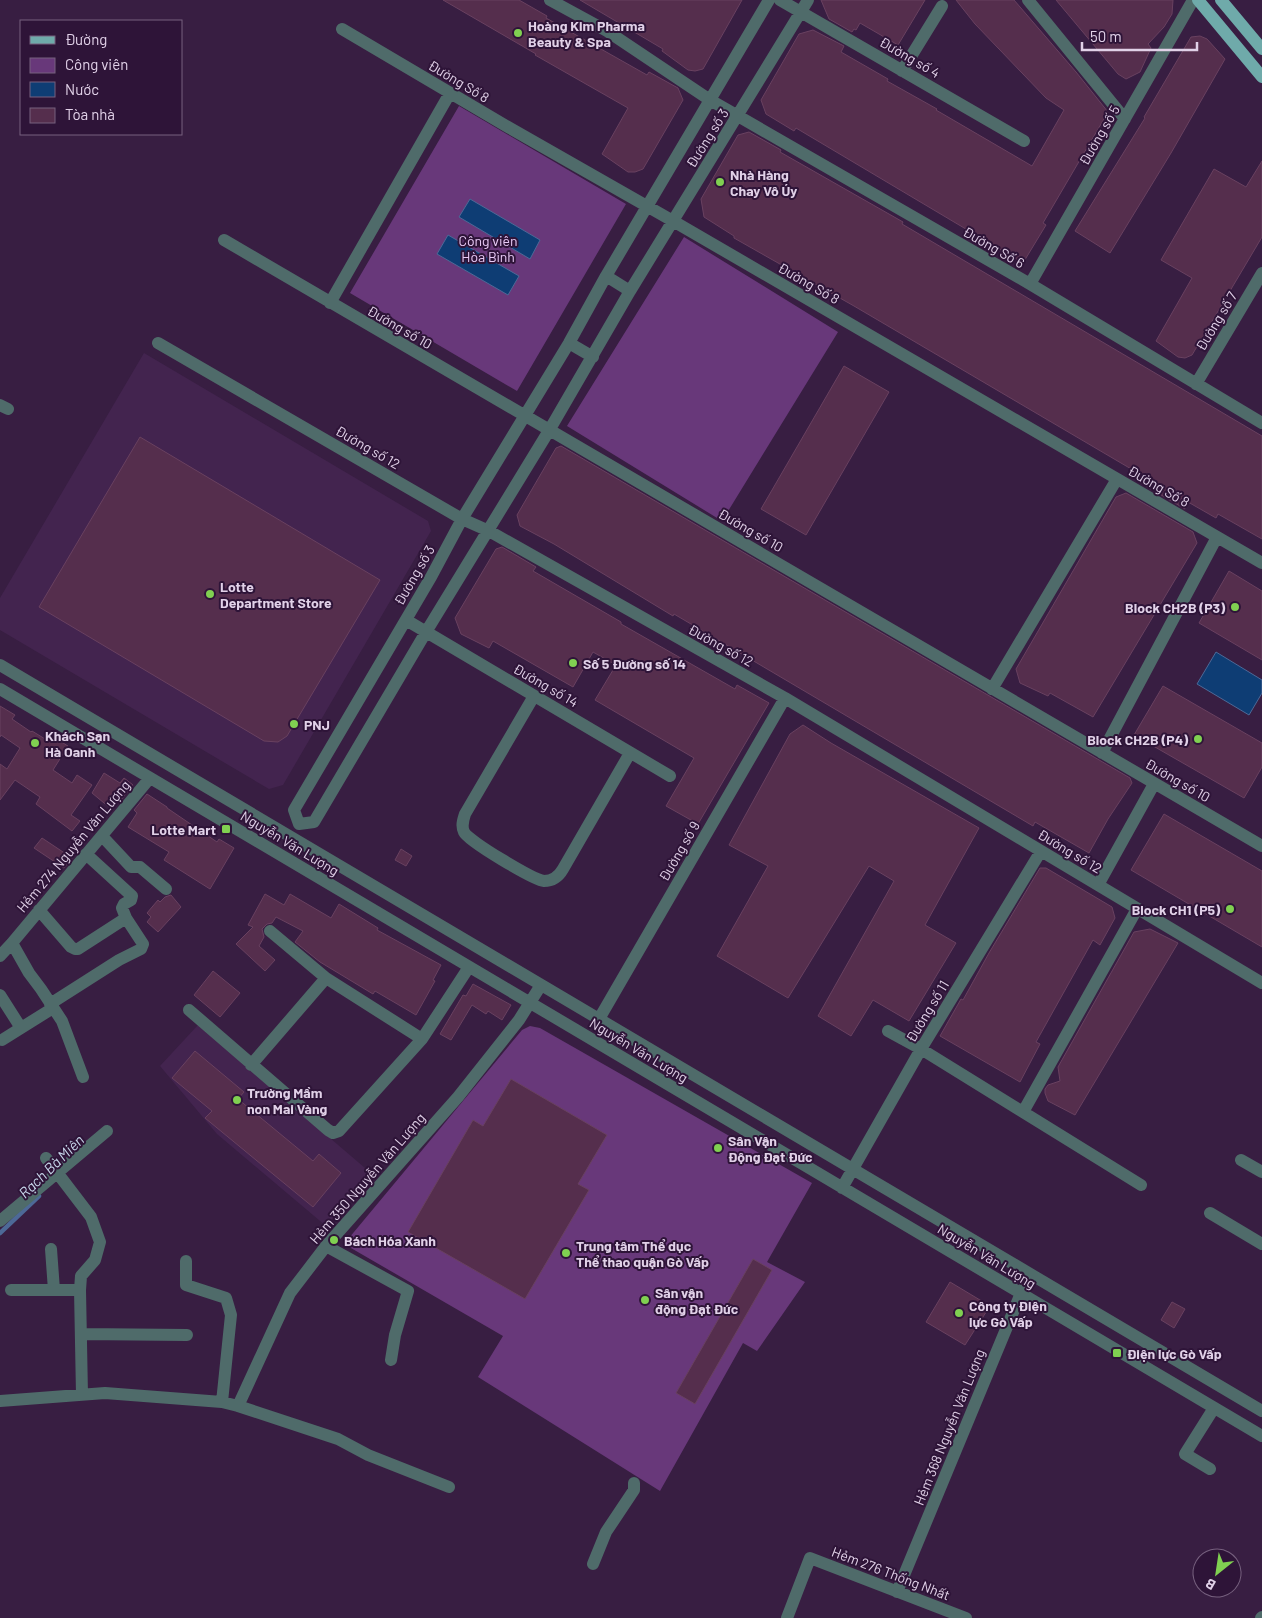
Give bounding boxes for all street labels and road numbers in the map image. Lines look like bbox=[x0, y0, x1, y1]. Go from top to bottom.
street label: Đường số 4 bbox=[877, 33, 943, 81]
street label: Đường Số 8 bbox=[425, 56, 493, 106]
street label: Đường số 5 bbox=[1075, 102, 1123, 168]
street label: Đường số 3 bbox=[682, 105, 732, 171]
street label: Đường Số 6 bbox=[960, 223, 1028, 271]
street label: Đường Số 8 bbox=[775, 259, 843, 307]
street label: Đường số 7 bbox=[1192, 288, 1240, 354]
street label: Đường số 10 bbox=[365, 302, 435, 352]
street label: Đường số 12 bbox=[333, 422, 403, 472]
street label: Đường Số 8 bbox=[1125, 462, 1193, 510]
street label: Đường số 10 bbox=[716, 505, 786, 555]
street label: Đường số 3 bbox=[390, 542, 438, 608]
street label: Đường số 12 bbox=[686, 620, 756, 670]
street label: Đường số 14 bbox=[511, 660, 581, 710]
street label: Đường số 10 bbox=[1143, 755, 1213, 805]
street label: Hẻm 274 Nguyễn Văn Lượng bbox=[13, 776, 133, 916]
street label: Nguyễn Văn Lượng bbox=[238, 807, 342, 879]
street label: Đường số 9 bbox=[655, 818, 703, 884]
street label: Đường số 12 bbox=[1035, 825, 1105, 877]
street label: Đường số 11 bbox=[902, 977, 952, 1045]
street label: Nguyễn Văn Lượng bbox=[587, 1014, 691, 1086]
street label: Hẻm 350 Nguyễn Văn Lượng bbox=[306, 1109, 428, 1247]
street label: Nguyễn Văn Lượng bbox=[935, 1220, 1039, 1292]
street label: Hẻm 368 Nguyễn Văn Lượng bbox=[910, 1346, 988, 1508]
street label: Hẻm 276 Thống Nhất bbox=[830, 1543, 952, 1603]

